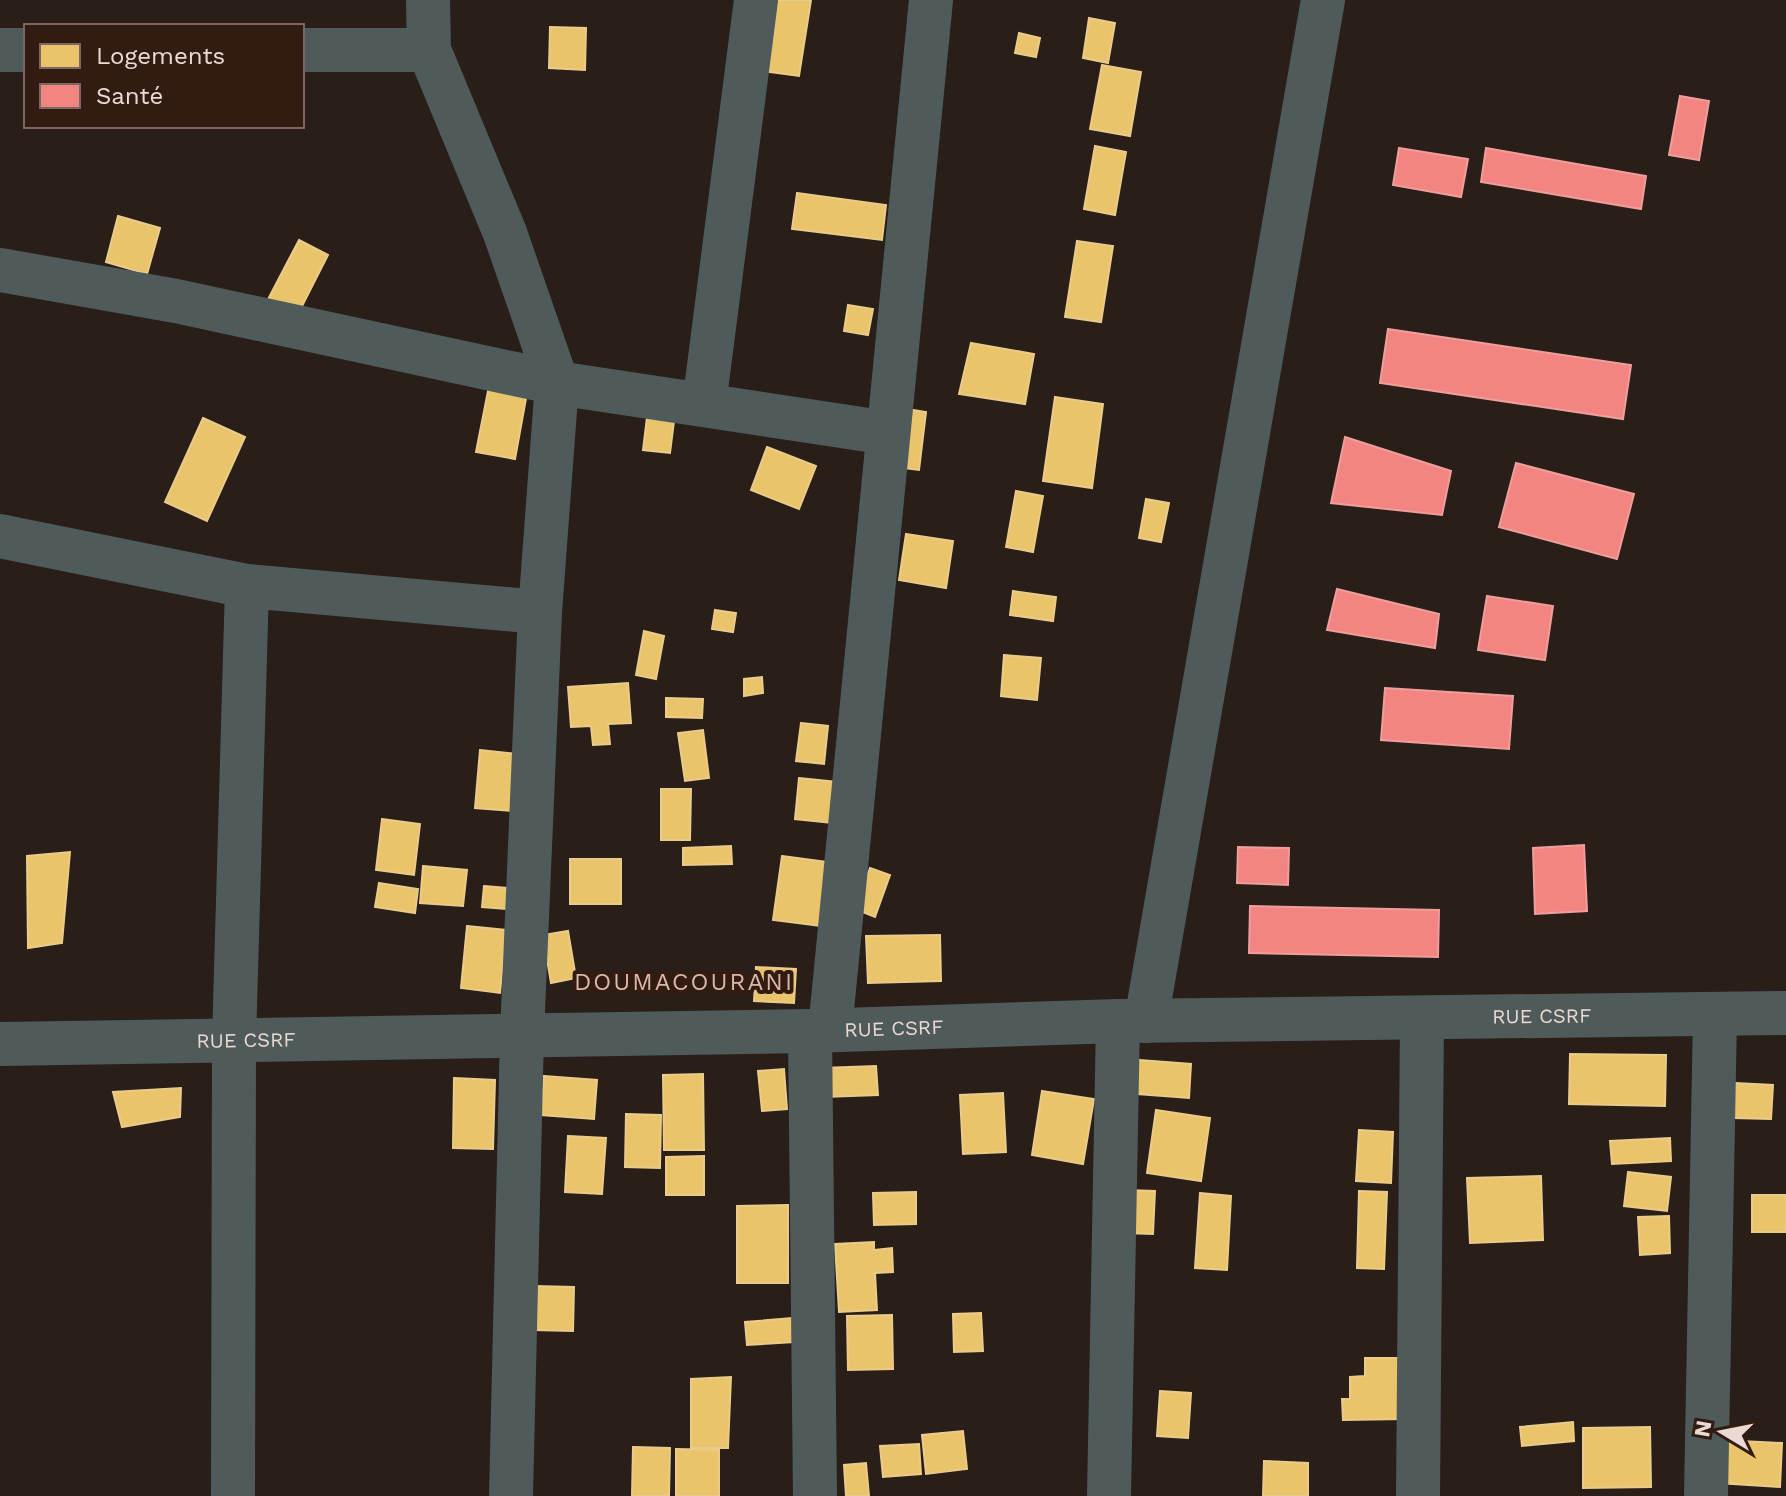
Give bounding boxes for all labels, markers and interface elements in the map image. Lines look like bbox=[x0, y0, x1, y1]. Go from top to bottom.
legend bbox=[24, 24, 304, 128]
text: Logements bbox=[96, 42, 225, 70]
text: Santé bbox=[96, 82, 163, 110]
district label: DOUMACOURANI bbox=[574, 968, 794, 996]
street label: RUE CSRF bbox=[1492, 1003, 1591, 1029]
street label: RUE CSRF bbox=[844, 1015, 944, 1042]
street label: RUE CSRF bbox=[196, 1027, 296, 1053]
north arrow bbox=[1682, 1392, 1762, 1472]
text: N bbox=[1689, 1418, 1717, 1439]

